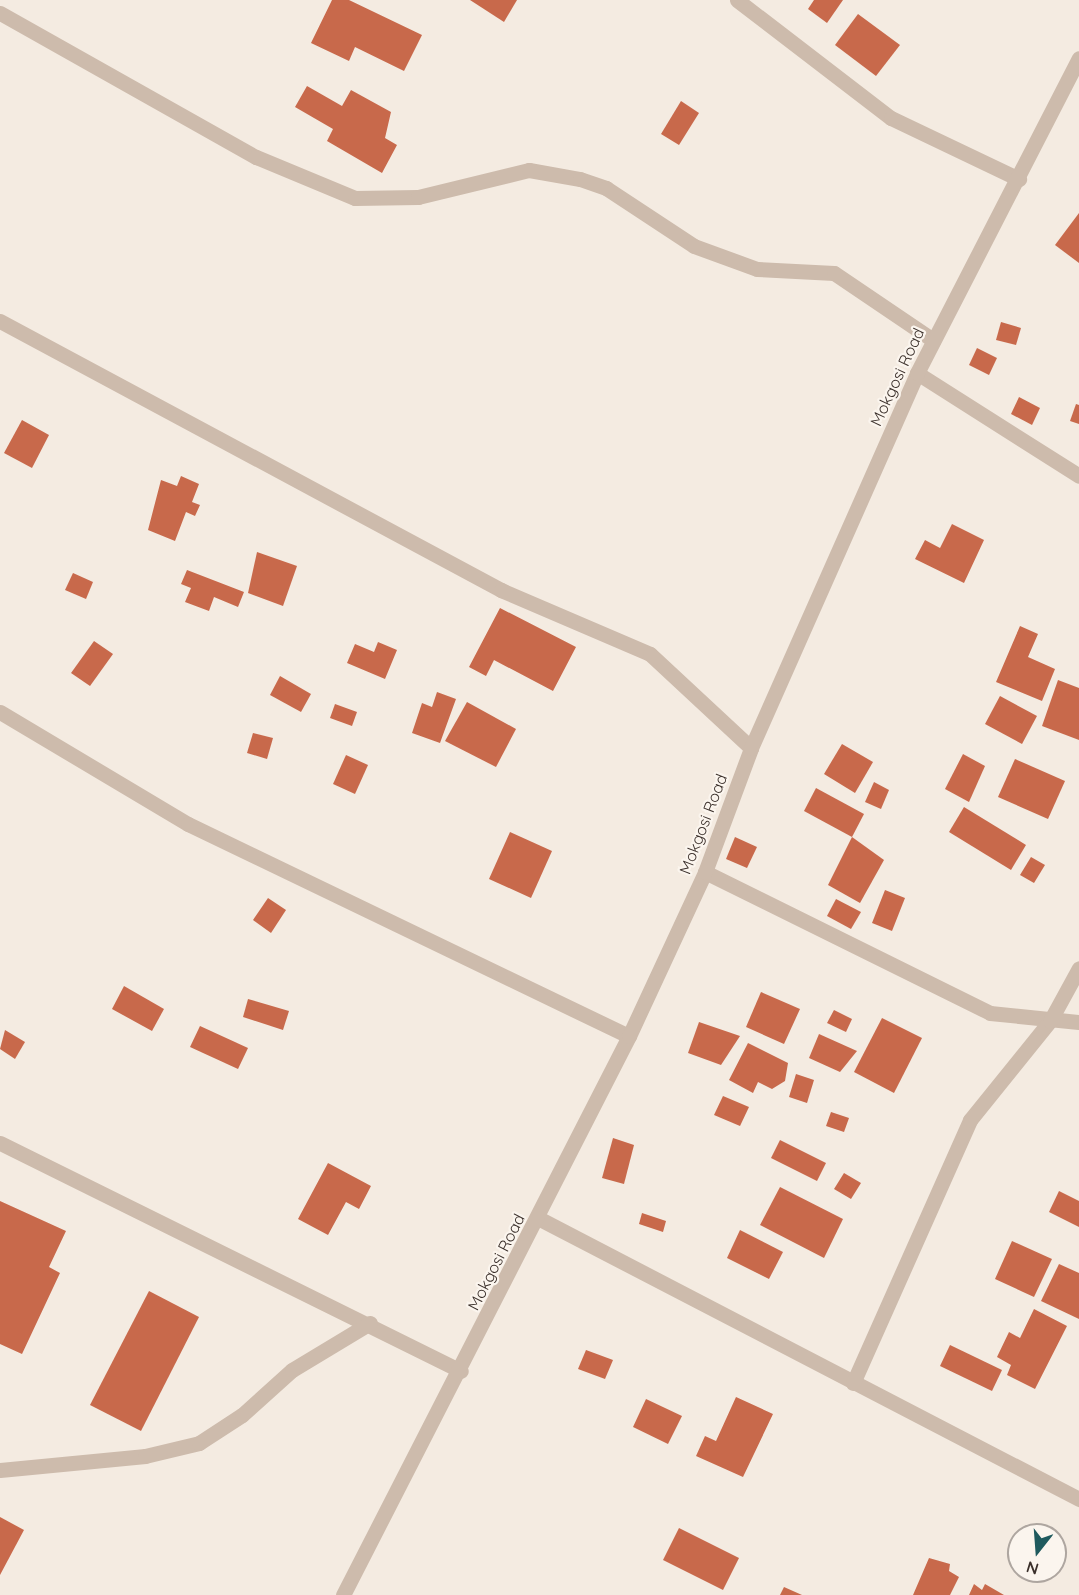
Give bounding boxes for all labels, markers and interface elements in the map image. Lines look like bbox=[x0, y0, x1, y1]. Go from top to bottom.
street label: Mokgosi Road bbox=[866, 325, 928, 429]
street label: Mokgosi Road bbox=[675, 771, 731, 877]
street label: Mokgosi Road bbox=[463, 1211, 529, 1313]
north arrow bbox=[1007, 1523, 1067, 1583]
text: N bbox=[1024, 1557, 1041, 1580]

